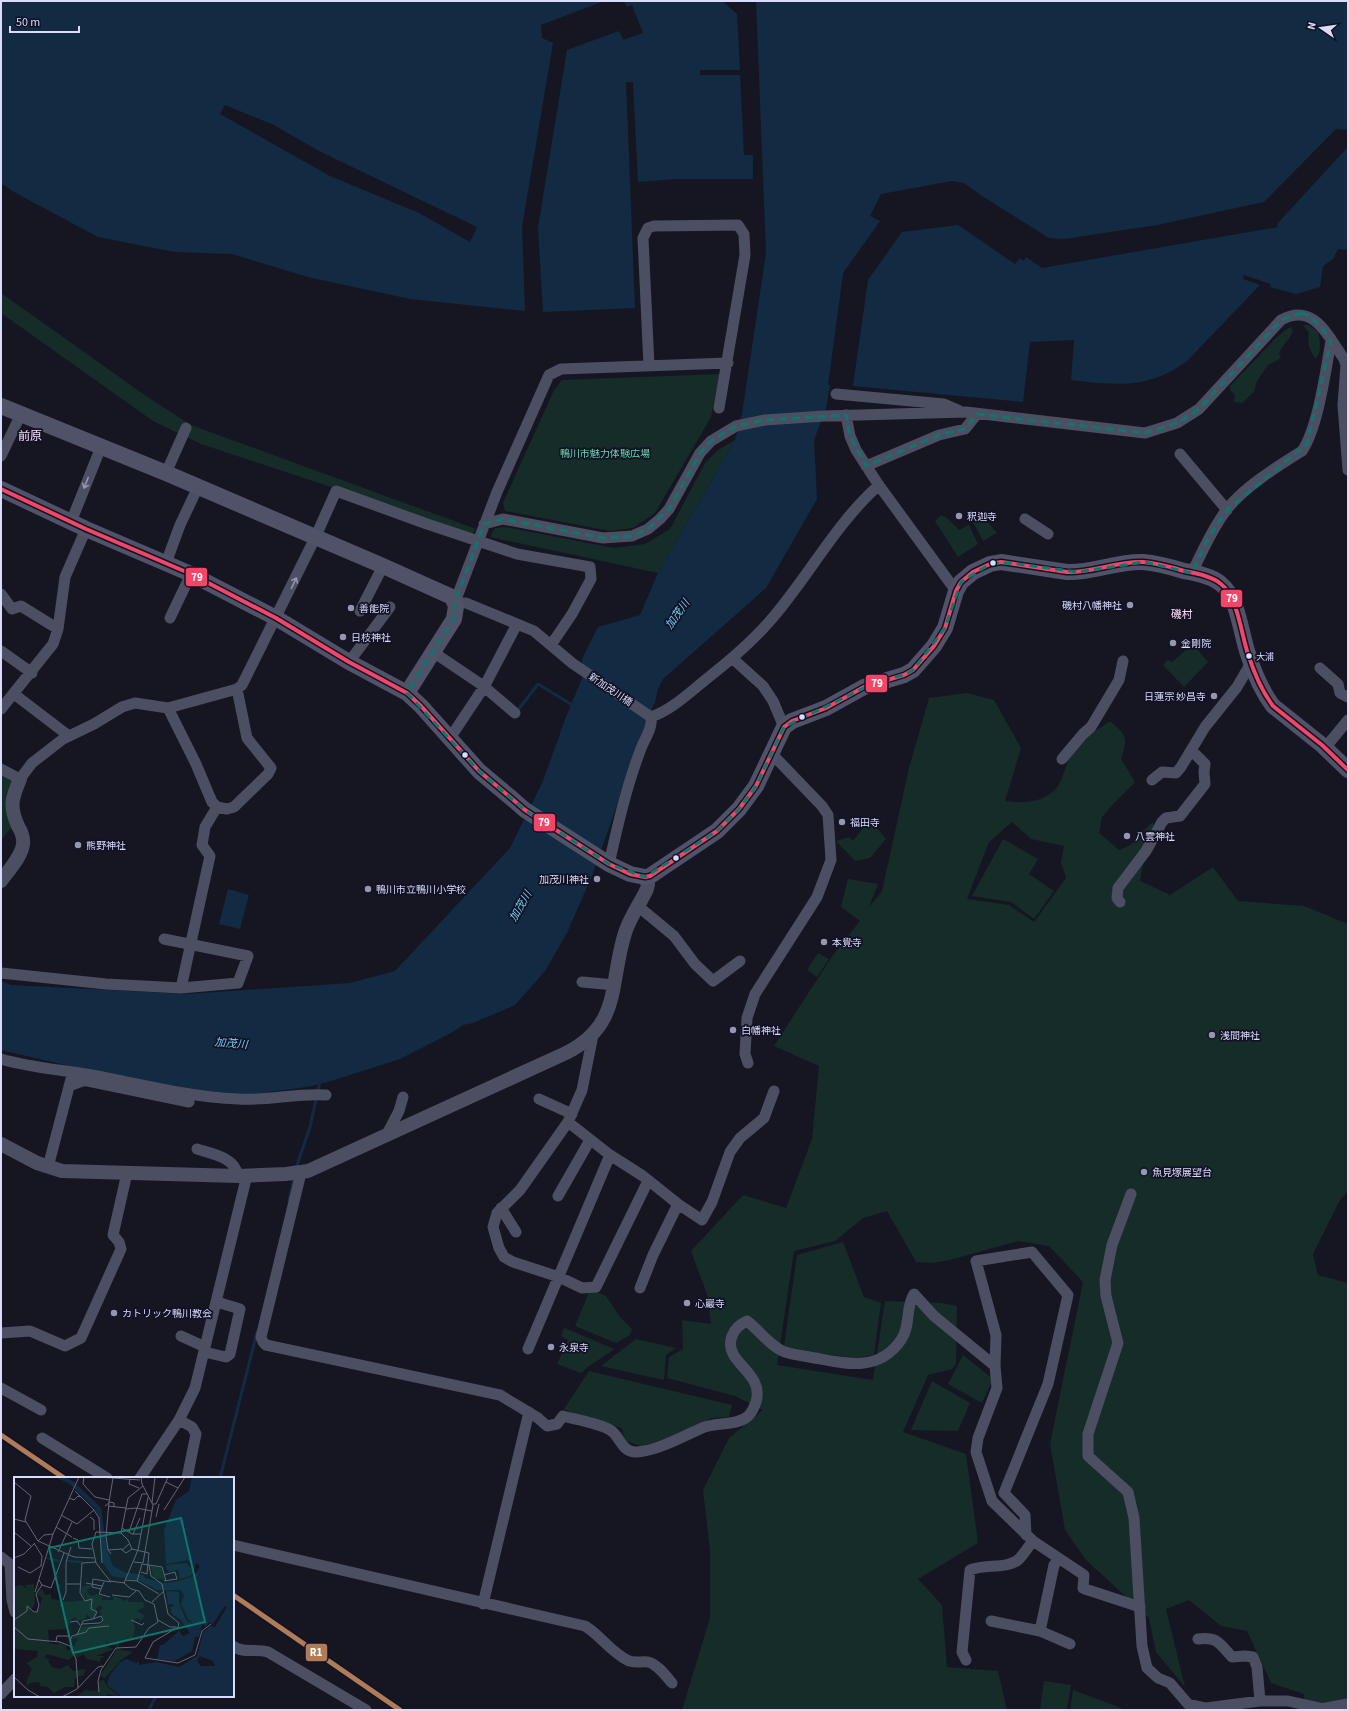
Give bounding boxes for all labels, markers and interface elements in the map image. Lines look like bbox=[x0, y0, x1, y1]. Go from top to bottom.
scale bar bbox=[10, 8, 79, 34]
north arrow bbox=[1301, 8, 1341, 48]
text: 50 m bbox=[16, 14, 40, 31]
text: N bbox=[1304, 21, 1320, 31]
district label: 前原 bbox=[18, 428, 42, 445]
park label: 鴨川市魅力体験広場 bbox=[560, 447, 650, 461]
one-way arrow bbox=[82, 477, 90, 489]
place label: 釈迦寺 bbox=[967, 510, 997, 524]
marker: 釈迦寺 bbox=[954, 511, 964, 521]
unlabelled marker bbox=[988, 558, 998, 568]
line badge: 79 bbox=[185, 567, 208, 587]
text: 79 bbox=[191, 570, 203, 585]
one-way arrow bbox=[290, 577, 298, 589]
line badge: 79 bbox=[1220, 589, 1243, 608]
text: 79 bbox=[1226, 591, 1238, 606]
water label: 加茂川 bbox=[662, 596, 694, 632]
place label: 磯村八幡神社 bbox=[1062, 599, 1122, 613]
marker: 磯村八幡神社 bbox=[1125, 600, 1135, 610]
place label: 善能院 bbox=[359, 602, 389, 616]
marker: 善能院 bbox=[346, 603, 356, 613]
district label: 磯村 bbox=[1171, 607, 1193, 622]
place label: 日枝神社 bbox=[351, 631, 391, 645]
marker: 日枝神社 bbox=[338, 632, 348, 642]
place label: 金剛院 bbox=[1181, 637, 1211, 651]
marker: 金剛院 bbox=[1168, 638, 1178, 648]
marker: 大浦 bbox=[1244, 651, 1254, 661]
place label: 大浦 bbox=[1256, 651, 1274, 664]
street label: 新加茂川橋 bbox=[586, 670, 635, 710]
line badge: 79 bbox=[865, 674, 888, 693]
text: 79 bbox=[871, 676, 883, 691]
place label: 日蓮宗 妙昌寺 bbox=[1144, 690, 1206, 704]
marker: 日蓮宗 妙昌寺 bbox=[1209, 691, 1219, 701]
unlabelled marker bbox=[797, 712, 807, 722]
unlabelled marker bbox=[460, 750, 470, 760]
line badge: 79 bbox=[533, 813, 556, 832]
text: 79 bbox=[538, 815, 550, 830]
place label: 福田寺 bbox=[850, 816, 880, 830]
marker: 福田寺 bbox=[837, 817, 847, 827]
place label: 八雲神社 bbox=[1135, 830, 1175, 844]
marker: 八雲神社 bbox=[1122, 831, 1132, 841]
place label: 熊野神社 bbox=[86, 839, 126, 853]
marker: 熊野神社 bbox=[73, 840, 83, 850]
unlabelled marker bbox=[671, 853, 681, 863]
place label: 加茂川神社 bbox=[539, 873, 589, 887]
marker: 加茂川神社 bbox=[592, 874, 602, 884]
place label: 鴨川市立鴨川小学校 bbox=[376, 883, 466, 897]
marker: 鴨川市立鴨川小学校 bbox=[363, 884, 373, 894]
water label: 加茂川 bbox=[506, 887, 536, 924]
place label: 本覺寺 bbox=[832, 936, 862, 950]
marker: 本覺寺 bbox=[819, 937, 829, 947]
place label: 白幡神社 bbox=[741, 1024, 781, 1038]
marker: 白幡神社 bbox=[728, 1025, 738, 1035]
place label: 浅間神社 bbox=[1220, 1029, 1260, 1043]
marker: 浅間神社 bbox=[1207, 1030, 1217, 1040]
water label: 加茂川 bbox=[214, 1035, 249, 1052]
place label: 魚見塚展望台 bbox=[1152, 1166, 1212, 1180]
marker: 魚見塚展望台 bbox=[1139, 1167, 1149, 1177]
place label: 心巖寺 bbox=[695, 1297, 725, 1311]
marker: 心巖寺 bbox=[682, 1298, 692, 1308]
place label: カトリック鴨川教会 bbox=[122, 1307, 212, 1321]
marker: カトリック鴨川教会 bbox=[109, 1308, 119, 1318]
place label: 永泉寺 bbox=[559, 1341, 589, 1355]
marker: 永泉寺 bbox=[546, 1342, 556, 1352]
inset map bbox=[14, 1477, 234, 1697]
line badge: R1 bbox=[305, 1643, 328, 1662]
text: R1 bbox=[310, 1645, 322, 1660]

